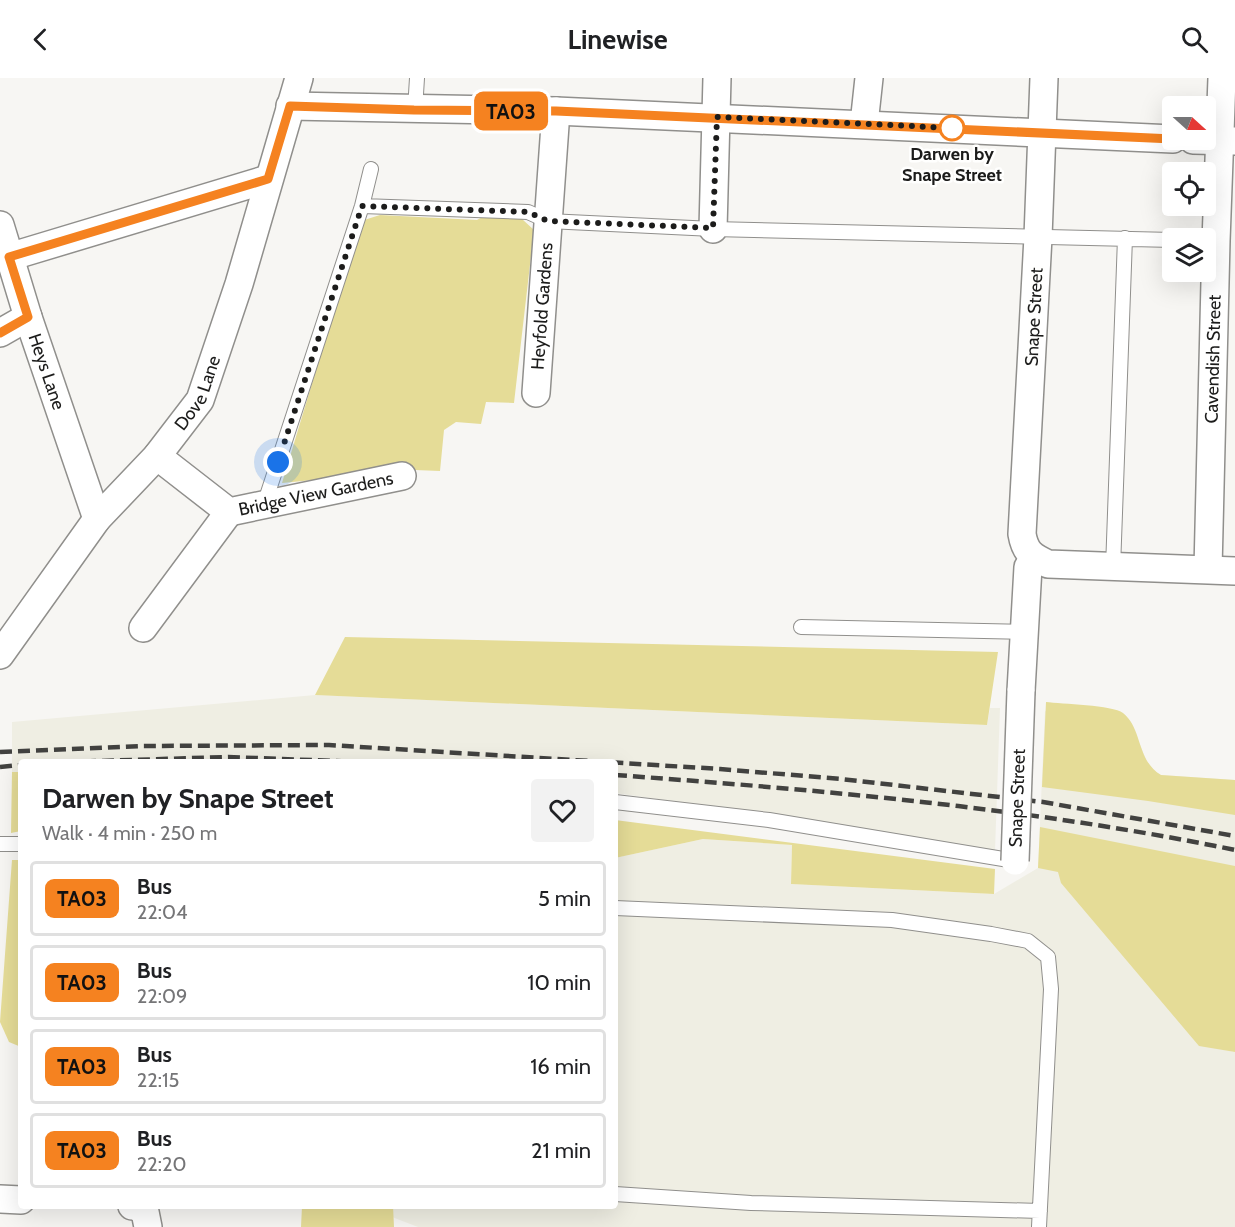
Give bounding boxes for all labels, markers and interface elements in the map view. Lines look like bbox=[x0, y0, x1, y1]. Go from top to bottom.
icon: back bbox=[24, 23, 57, 56]
text: Linewise bbox=[567, 23, 668, 56]
icon: search bbox=[1178, 23, 1211, 56]
line badge: TA03 bbox=[469, 92, 553, 130]
north arrow bbox=[1162, 96, 1216, 150]
map controls bbox=[1162, 96, 1216, 282]
text: TA03 bbox=[486, 99, 536, 124]
marker: Darwen by Snape Street bbox=[939, 115, 965, 141]
place label: Darwen by Snape Street bbox=[902, 143, 1002, 186]
button: locate bbox=[1162, 162, 1216, 216]
button: layers bbox=[1162, 228, 1216, 282]
street label: Heyfold Gardens bbox=[527, 242, 558, 371]
street label: Snape Street bbox=[1020, 267, 1048, 367]
street label: Cavendish Street bbox=[1201, 294, 1226, 424]
street label: Heys Lane bbox=[23, 331, 70, 413]
street label: Dove Lane bbox=[170, 353, 225, 435]
your location bbox=[263, 447, 293, 477]
street label: Bridge View Gardens bbox=[237, 467, 395, 521]
street label: Snape Street bbox=[1004, 748, 1030, 848]
button: heart bbox=[531, 779, 594, 842]
text: Darwen by Snape Street bbox=[42, 781, 334, 815]
text: Walk · 4 min · 250 m bbox=[42, 821, 217, 845]
text: Bus bbox=[137, 873, 172, 900]
text: 5 min bbox=[538, 885, 591, 912]
text: TA03 bbox=[57, 886, 107, 911]
text: 22:04 bbox=[137, 900, 187, 924]
text: Bus bbox=[137, 957, 172, 984]
text: 10 min bbox=[527, 969, 591, 996]
text: TA03 bbox=[57, 970, 107, 995]
text: 22:09 bbox=[137, 984, 187, 1008]
text: Bus bbox=[137, 1041, 172, 1068]
text: 16 min bbox=[530, 1053, 591, 1080]
text: TA03 bbox=[57, 1054, 107, 1079]
text: 22:15 bbox=[137, 1068, 179, 1092]
text: Bus bbox=[137, 1125, 172, 1152]
text: 21 min bbox=[531, 1137, 591, 1164]
text: TA03 bbox=[57, 1138, 107, 1163]
text: 22:20 bbox=[137, 1152, 186, 1176]

